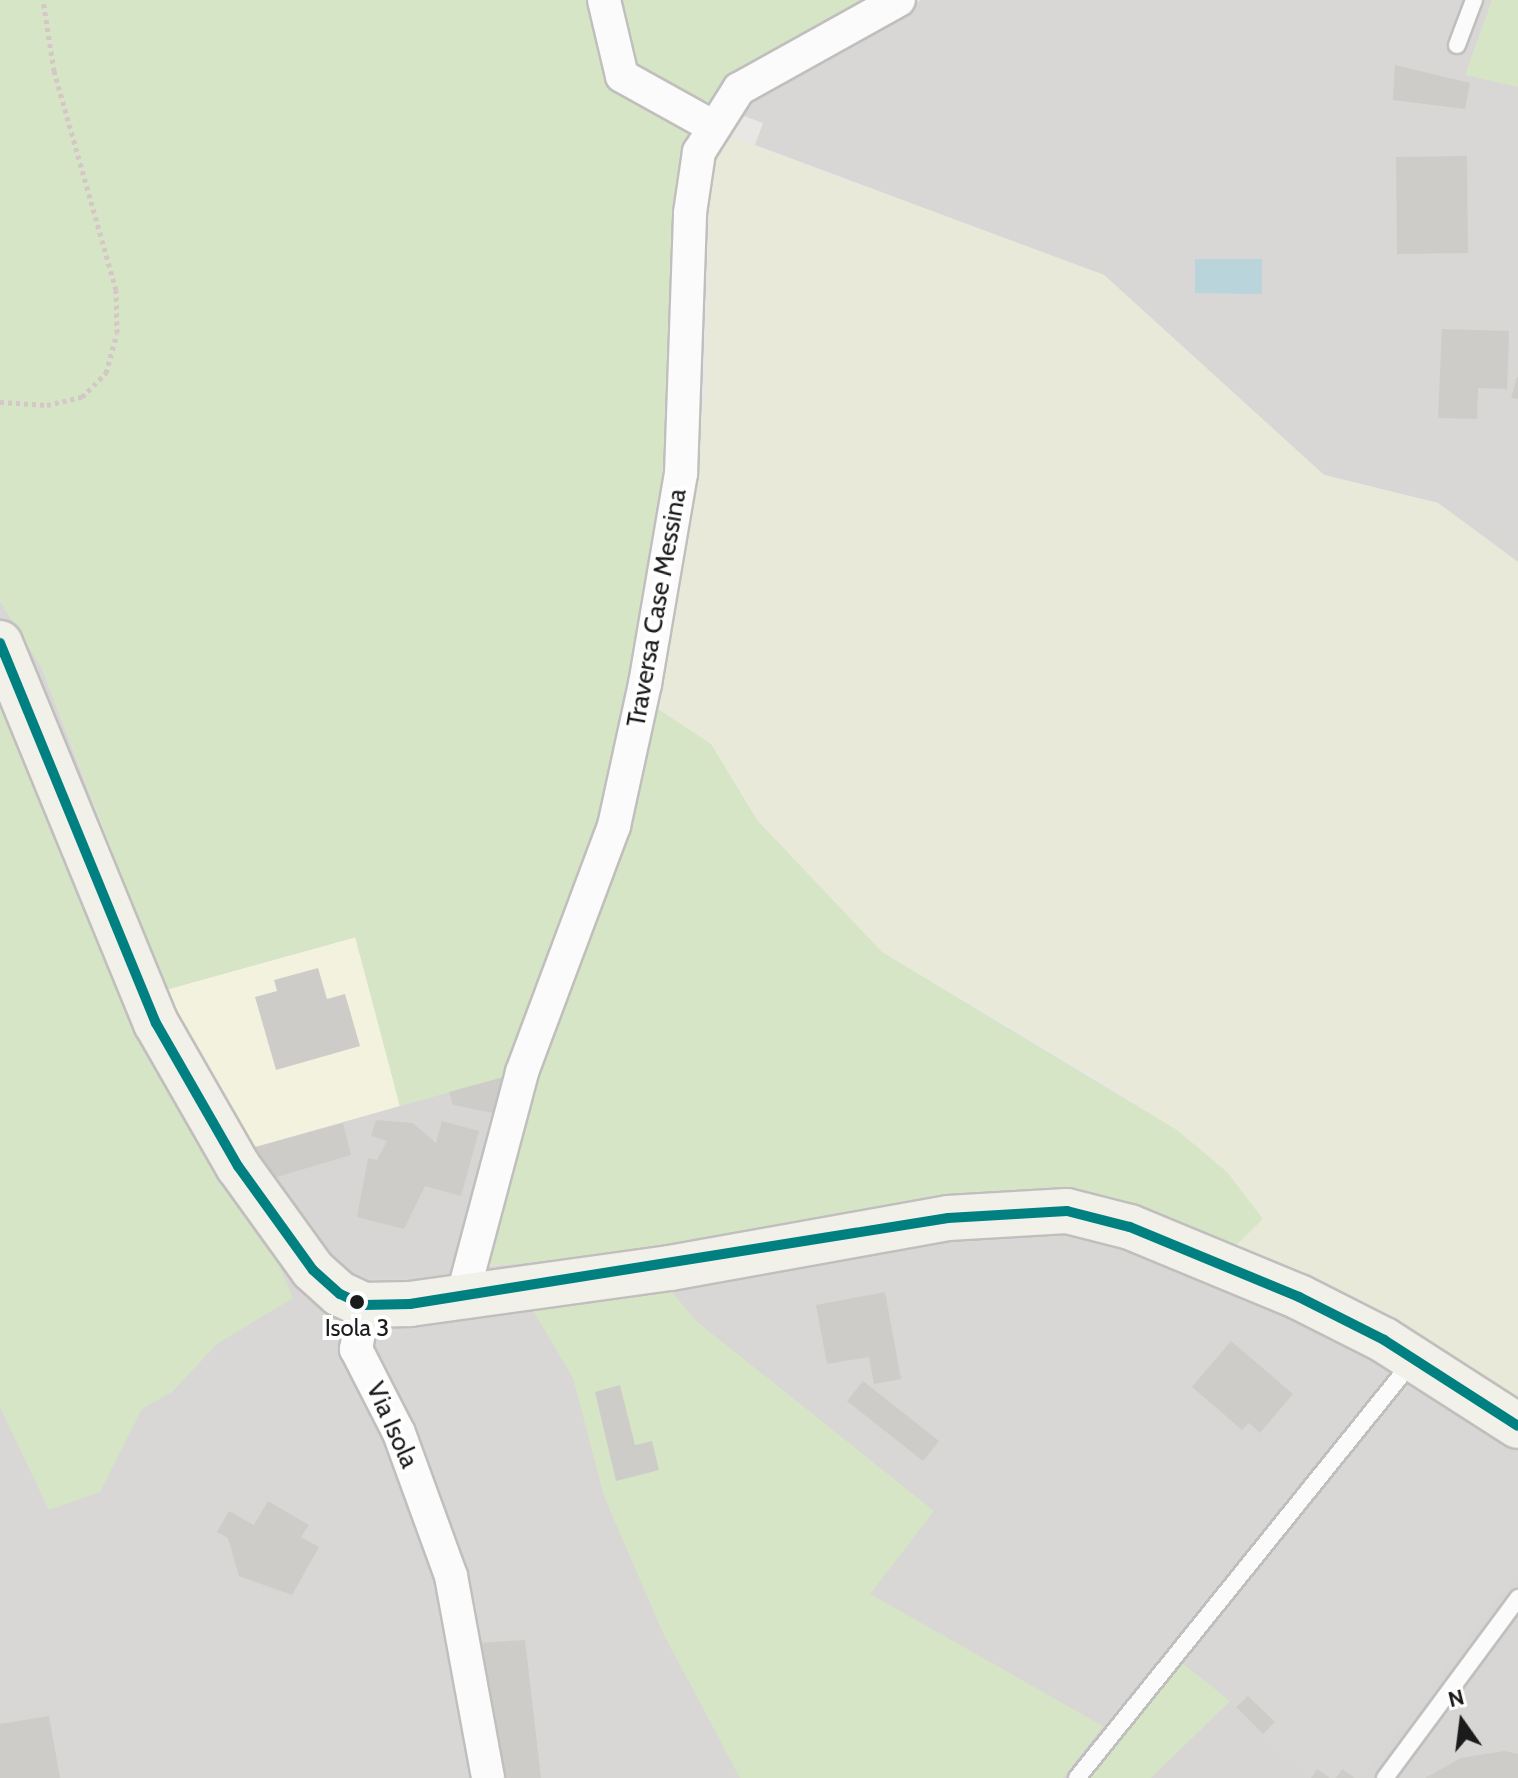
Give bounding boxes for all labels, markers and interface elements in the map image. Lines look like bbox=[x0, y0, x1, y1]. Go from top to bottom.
street label: Traversa Case Messina bbox=[621, 486, 693, 730]
marker: Isola 3 bbox=[349, 1294, 365, 1310]
place label: Isola 3 bbox=[325, 1314, 389, 1342]
street label: Via Isola bbox=[359, 1377, 425, 1473]
north arrow bbox=[1422, 1682, 1502, 1762]
text: N bbox=[1445, 1683, 1467, 1713]

